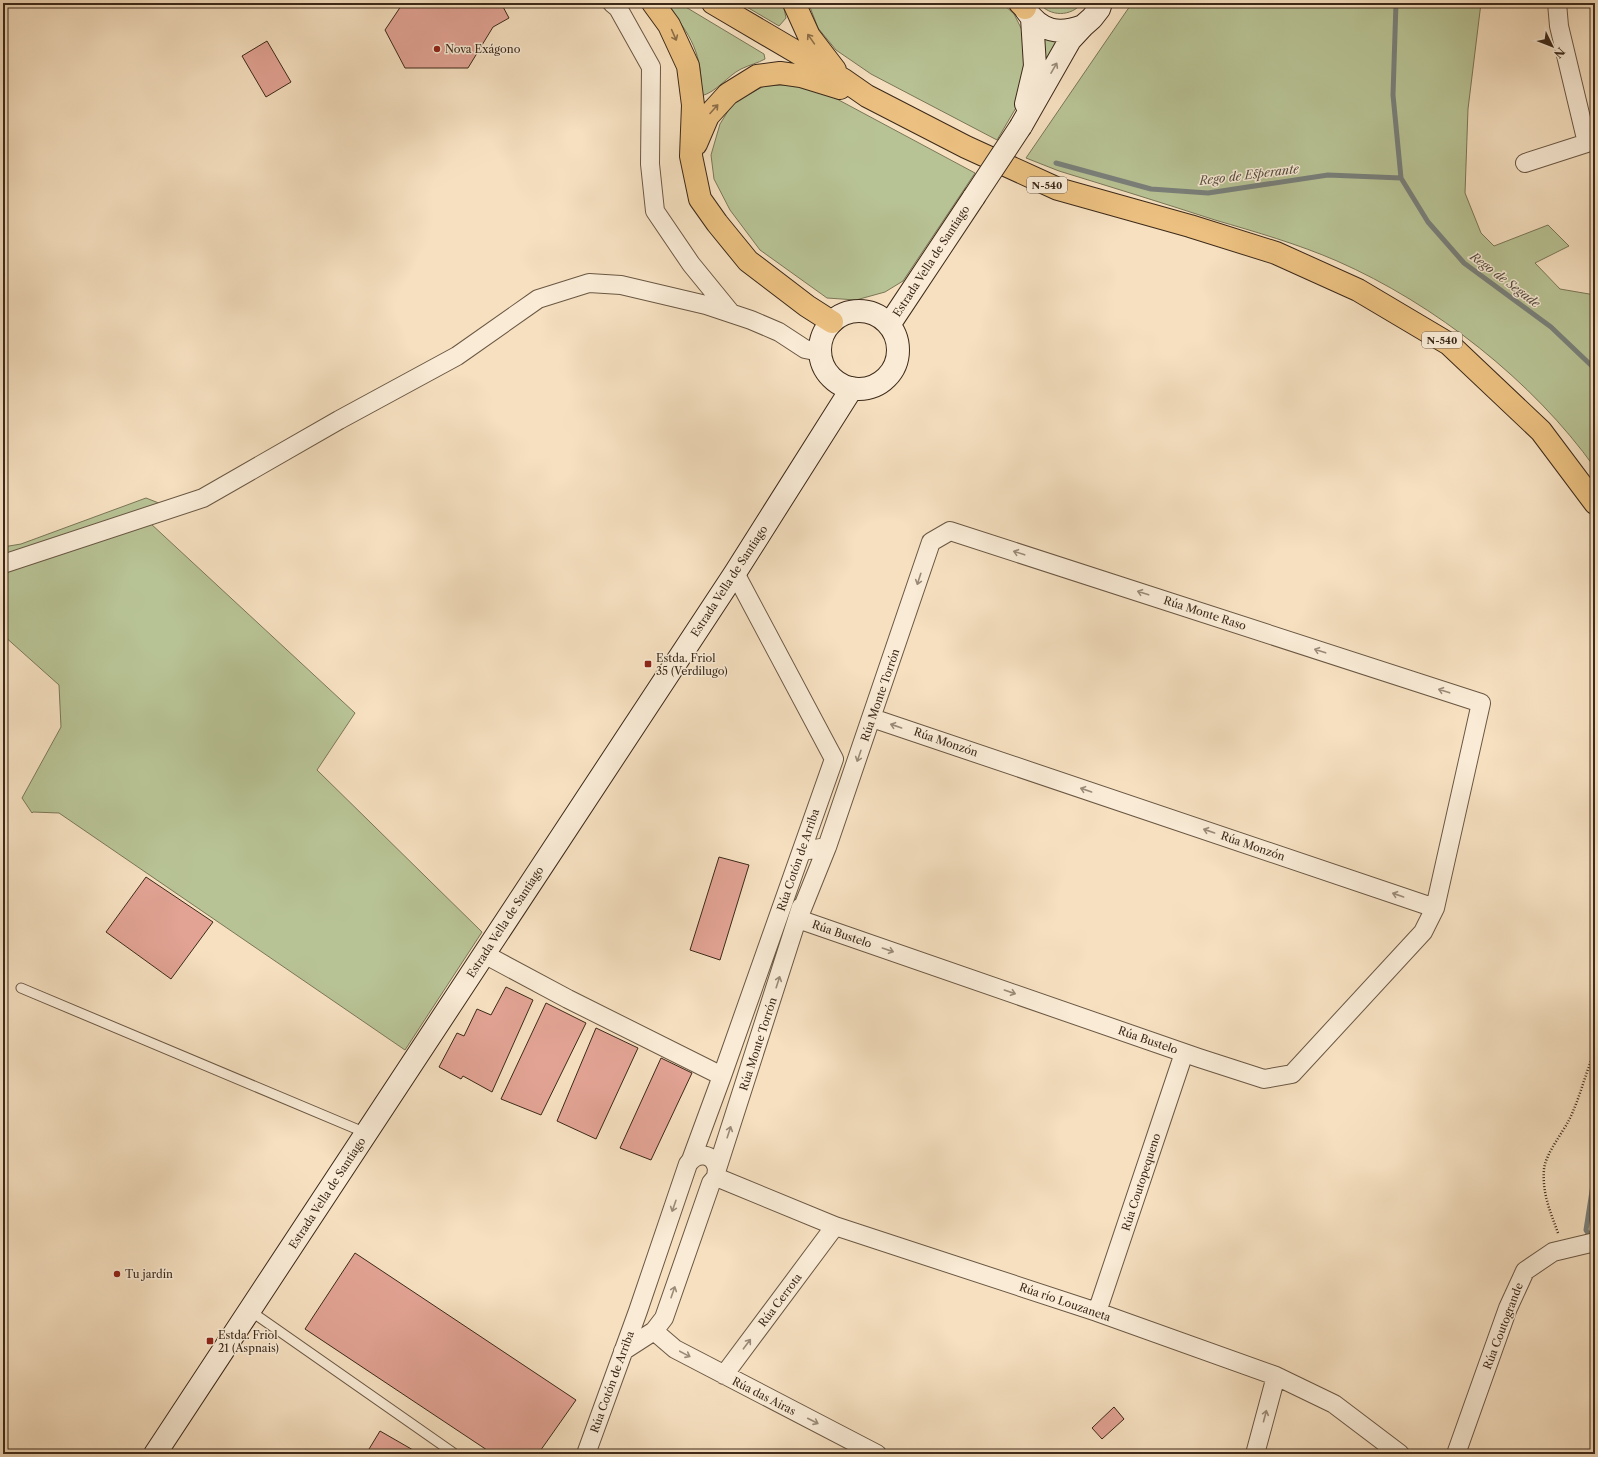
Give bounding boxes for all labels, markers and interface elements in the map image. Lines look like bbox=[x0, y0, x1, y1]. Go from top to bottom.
north arrow bbox=[1532, 26, 1572, 66]
one-way arrow bbox=[671, 29, 678, 41]
one-way arrow bbox=[807, 33, 815, 44]
place label: Nova Exágono bbox=[445, 42, 521, 56]
marker: Nova Exágono bbox=[432, 44, 442, 54]
text: N bbox=[1551, 45, 1568, 61]
one-way arrow bbox=[1051, 62, 1058, 74]
one-way arrow bbox=[709, 104, 719, 114]
water label: Rego de Esperante bbox=[1197, 161, 1301, 188]
road number: N-540 bbox=[1027, 177, 1067, 193]
street label: Estrada Vella de Santiago bbox=[890, 202, 972, 319]
water label: Rego de Segade bbox=[1467, 248, 1544, 311]
road number: N-540 bbox=[1422, 332, 1462, 348]
street label: Estrada Vella de Santiago bbox=[688, 522, 770, 639]
one-way arrow bbox=[1013, 549, 1026, 556]
one-way arrow bbox=[914, 573, 922, 585]
one-way arrow bbox=[1137, 589, 1149, 597]
street label: Rúa Monte Raso bbox=[1162, 593, 1248, 633]
street label: Rúa Monte Torrón bbox=[858, 647, 902, 743]
one-way arrow bbox=[1314, 647, 1327, 654]
place label: Estda. Friol 35 (Verdilugo) bbox=[656, 651, 728, 678]
marker: Estda. Friol 35 (Verdilugo) bbox=[643, 659, 653, 669]
one-way arrow bbox=[1437, 687, 1450, 694]
one-way arrow bbox=[891, 721, 903, 729]
street label: Rúa Monzón bbox=[912, 724, 980, 760]
one-way arrow bbox=[855, 749, 862, 762]
one-way arrow bbox=[1080, 785, 1092, 793]
street label: Rúa Cotón de Arriba bbox=[774, 807, 822, 913]
one-way arrow bbox=[1203, 827, 1216, 834]
street label: Rúa Monzón bbox=[1219, 828, 1287, 864]
street label: Estrada Vella de Santiago bbox=[464, 863, 546, 980]
one-way arrow bbox=[1392, 891, 1405, 898]
street label: Rúa Bustelo bbox=[810, 917, 874, 951]
one-way arrow bbox=[881, 947, 894, 954]
one-way arrow bbox=[774, 976, 782, 988]
one-way arrow bbox=[1004, 989, 1016, 997]
street label: Rúa Monte Torrón bbox=[736, 996, 780, 1092]
street label: Rúa Bustelo bbox=[1116, 1023, 1180, 1057]
one-way arrow bbox=[726, 1126, 733, 1139]
street label: Rúa Coutopequeno bbox=[1119, 1131, 1163, 1233]
street label: Estrada Vella de Santiago bbox=[286, 1134, 368, 1251]
one-way arrow bbox=[670, 1199, 677, 1212]
place label: Tu jardín bbox=[125, 1267, 173, 1281]
marker: Tu jardín bbox=[112, 1269, 122, 1279]
street label: Rúa Cerrota bbox=[755, 1270, 805, 1330]
street label: Rúa río Louzaneta bbox=[1017, 1280, 1113, 1324]
street label: Rúa Coutogrande bbox=[1480, 1281, 1526, 1371]
one-way arrow bbox=[670, 1285, 677, 1298]
place label: Estda. Friol 21 (Aspnais) bbox=[218, 1328, 279, 1355]
street label: Rúa Cotón de Arriba bbox=[587, 1329, 637, 1435]
marker: Estda. Friol 21 (Aspnais) bbox=[205, 1336, 215, 1346]
one-way arrow bbox=[743, 1338, 751, 1349]
one-way arrow bbox=[679, 1351, 691, 1359]
street label: Rúa das Airas bbox=[730, 1374, 798, 1418]
one-way arrow bbox=[1262, 1410, 1269, 1423]
one-way arrow bbox=[807, 1418, 819, 1425]

